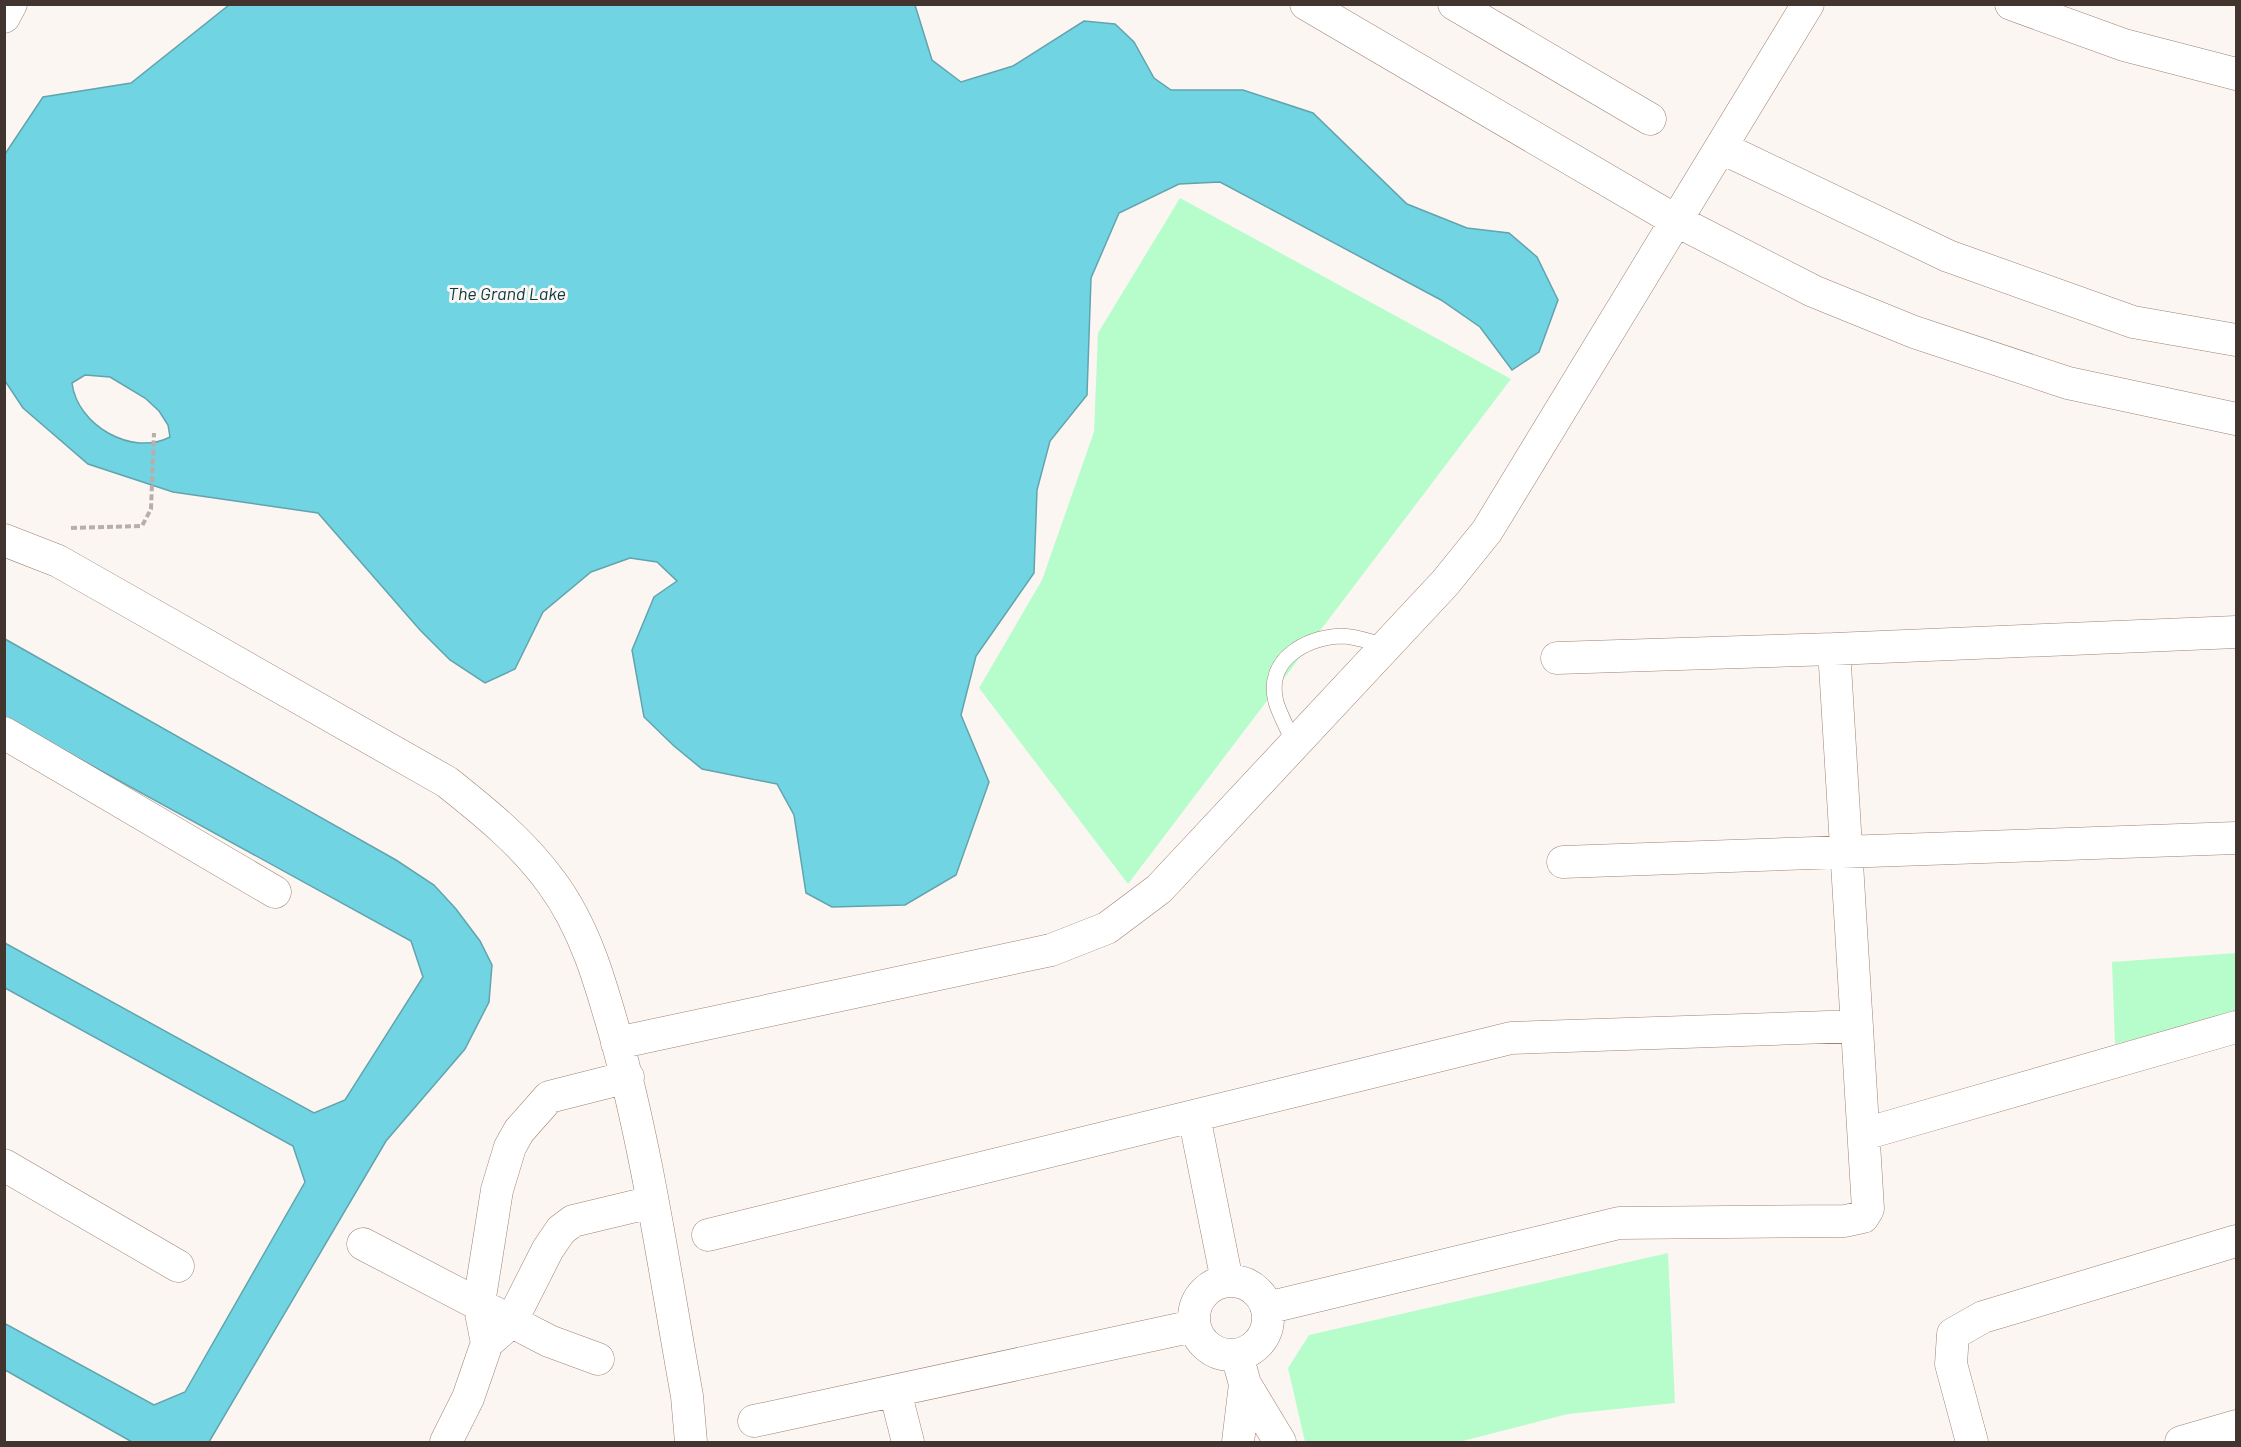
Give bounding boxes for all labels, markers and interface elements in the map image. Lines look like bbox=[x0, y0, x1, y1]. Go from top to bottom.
water label: The Grand Lake bbox=[448, 282, 566, 304]

